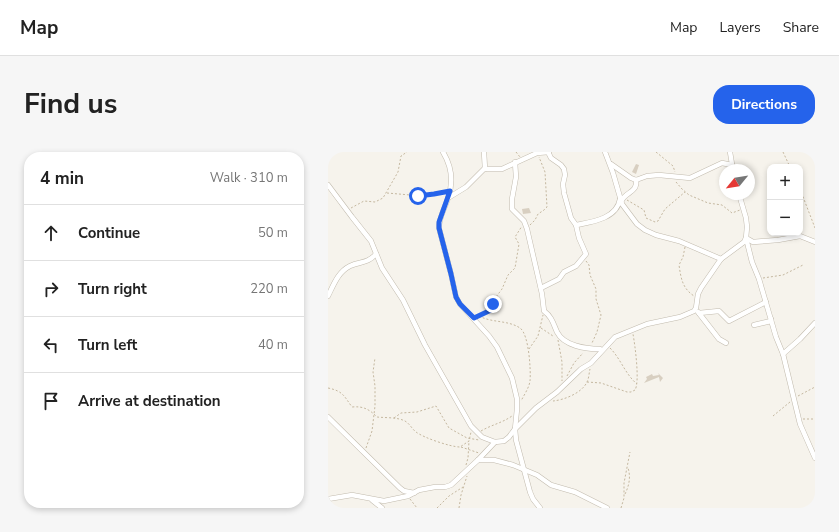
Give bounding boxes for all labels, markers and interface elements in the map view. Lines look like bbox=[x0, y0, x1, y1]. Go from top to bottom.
text: Map bbox=[20, 15, 58, 41]
text: Map bbox=[670, 18, 697, 37]
text: Layers bbox=[719, 18, 761, 37]
text: Share bbox=[783, 18, 819, 37]
text: Find us bbox=[24, 85, 118, 123]
button: Directions bbox=[713, 85, 815, 124]
north arrow bbox=[719, 164, 755, 200]
map controls bbox=[767, 164, 803, 236]
button: + bbox=[767, 164, 803, 200]
text: 4 min bbox=[40, 167, 84, 190]
text: Walk · 310 m bbox=[210, 169, 288, 187]
route start bbox=[409, 187, 427, 205]
button: − bbox=[767, 200, 803, 236]
icon: ahead bbox=[40, 222, 62, 244]
text: Continue bbox=[78, 223, 140, 243]
text: 50 m bbox=[258, 224, 288, 242]
icon: right bbox=[40, 278, 62, 300]
text: Turn right bbox=[78, 279, 147, 299]
text: 220 m bbox=[250, 280, 288, 298]
route end bbox=[484, 295, 502, 313]
icon: left bbox=[40, 334, 62, 356]
text: Turn left bbox=[78, 335, 137, 355]
text: 40 m bbox=[258, 336, 288, 354]
icon: arrive bbox=[40, 390, 62, 412]
text: Arrive at destination bbox=[78, 391, 221, 411]

